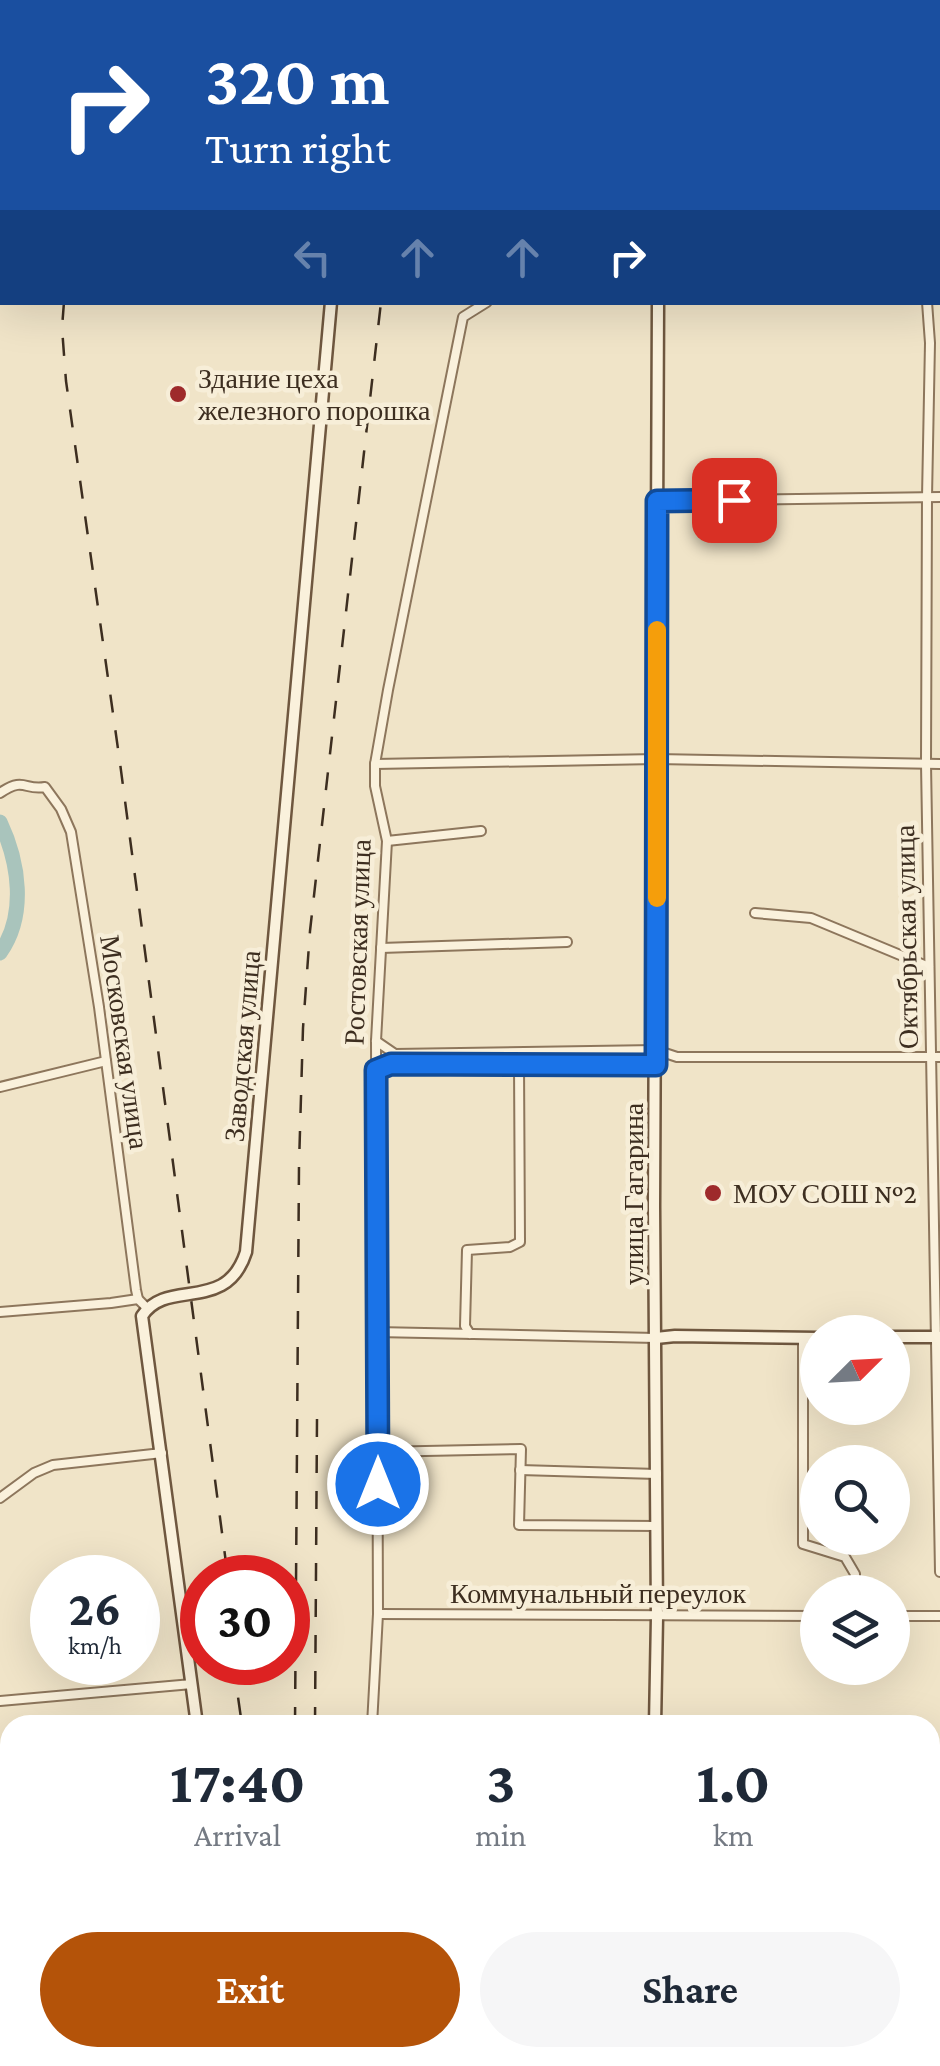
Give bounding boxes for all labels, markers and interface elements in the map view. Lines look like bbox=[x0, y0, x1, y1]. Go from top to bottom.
icon: right bbox=[40, 40, 170, 170]
text: 320 m bbox=[205, 41, 389, 119]
text: Turn right bbox=[205, 123, 390, 173]
icon: left bbox=[285, 230, 340, 285]
icon: ahead bbox=[390, 230, 445, 285]
icon: ahead bbox=[495, 230, 550, 285]
icon: right bbox=[600, 230, 655, 285]
place label: Здание цеха железного порошка bbox=[197, 363, 431, 426]
marker: Здание цеха железного порошка bbox=[167, 383, 189, 405]
pin bbox=[692, 458, 777, 543]
icon: arrive bbox=[707, 473, 762, 528]
street label: Октябрьская улица bbox=[889, 824, 924, 1050]
street label: Ростовская улица bbox=[338, 838, 377, 1046]
street label: Московская улица bbox=[94, 933, 155, 1152]
street label: Заводская улица bbox=[219, 948, 266, 1143]
street label: улица Гагарина bbox=[618, 1102, 649, 1285]
place label: МОУ СОШ №2 bbox=[733, 1178, 917, 1209]
marker: МОУ СОШ №2 bbox=[702, 1182, 724, 1204]
north arrow bbox=[800, 1315, 910, 1425]
map controls bbox=[800, 1315, 910, 1685]
position arrow bbox=[326, 1432, 430, 1536]
button: search bbox=[800, 1445, 910, 1555]
speed limit sign: 30 bbox=[180, 1555, 310, 1685]
button: layers bbox=[800, 1575, 910, 1685]
street label: Коммунальный переулок bbox=[450, 1578, 746, 1609]
text: 26 bbox=[69, 1580, 121, 1636]
text: km/h bbox=[68, 1632, 122, 1659]
text: 17:40 bbox=[170, 1748, 306, 1815]
text: 3 bbox=[486, 1748, 516, 1815]
text: 1.0 bbox=[696, 1748, 770, 1815]
text: Arrival bbox=[194, 1817, 281, 1853]
text: min bbox=[475, 1817, 527, 1853]
text: km bbox=[713, 1817, 754, 1853]
button: Exit bbox=[40, 1932, 460, 2047]
button: Share bbox=[480, 1932, 900, 2047]

